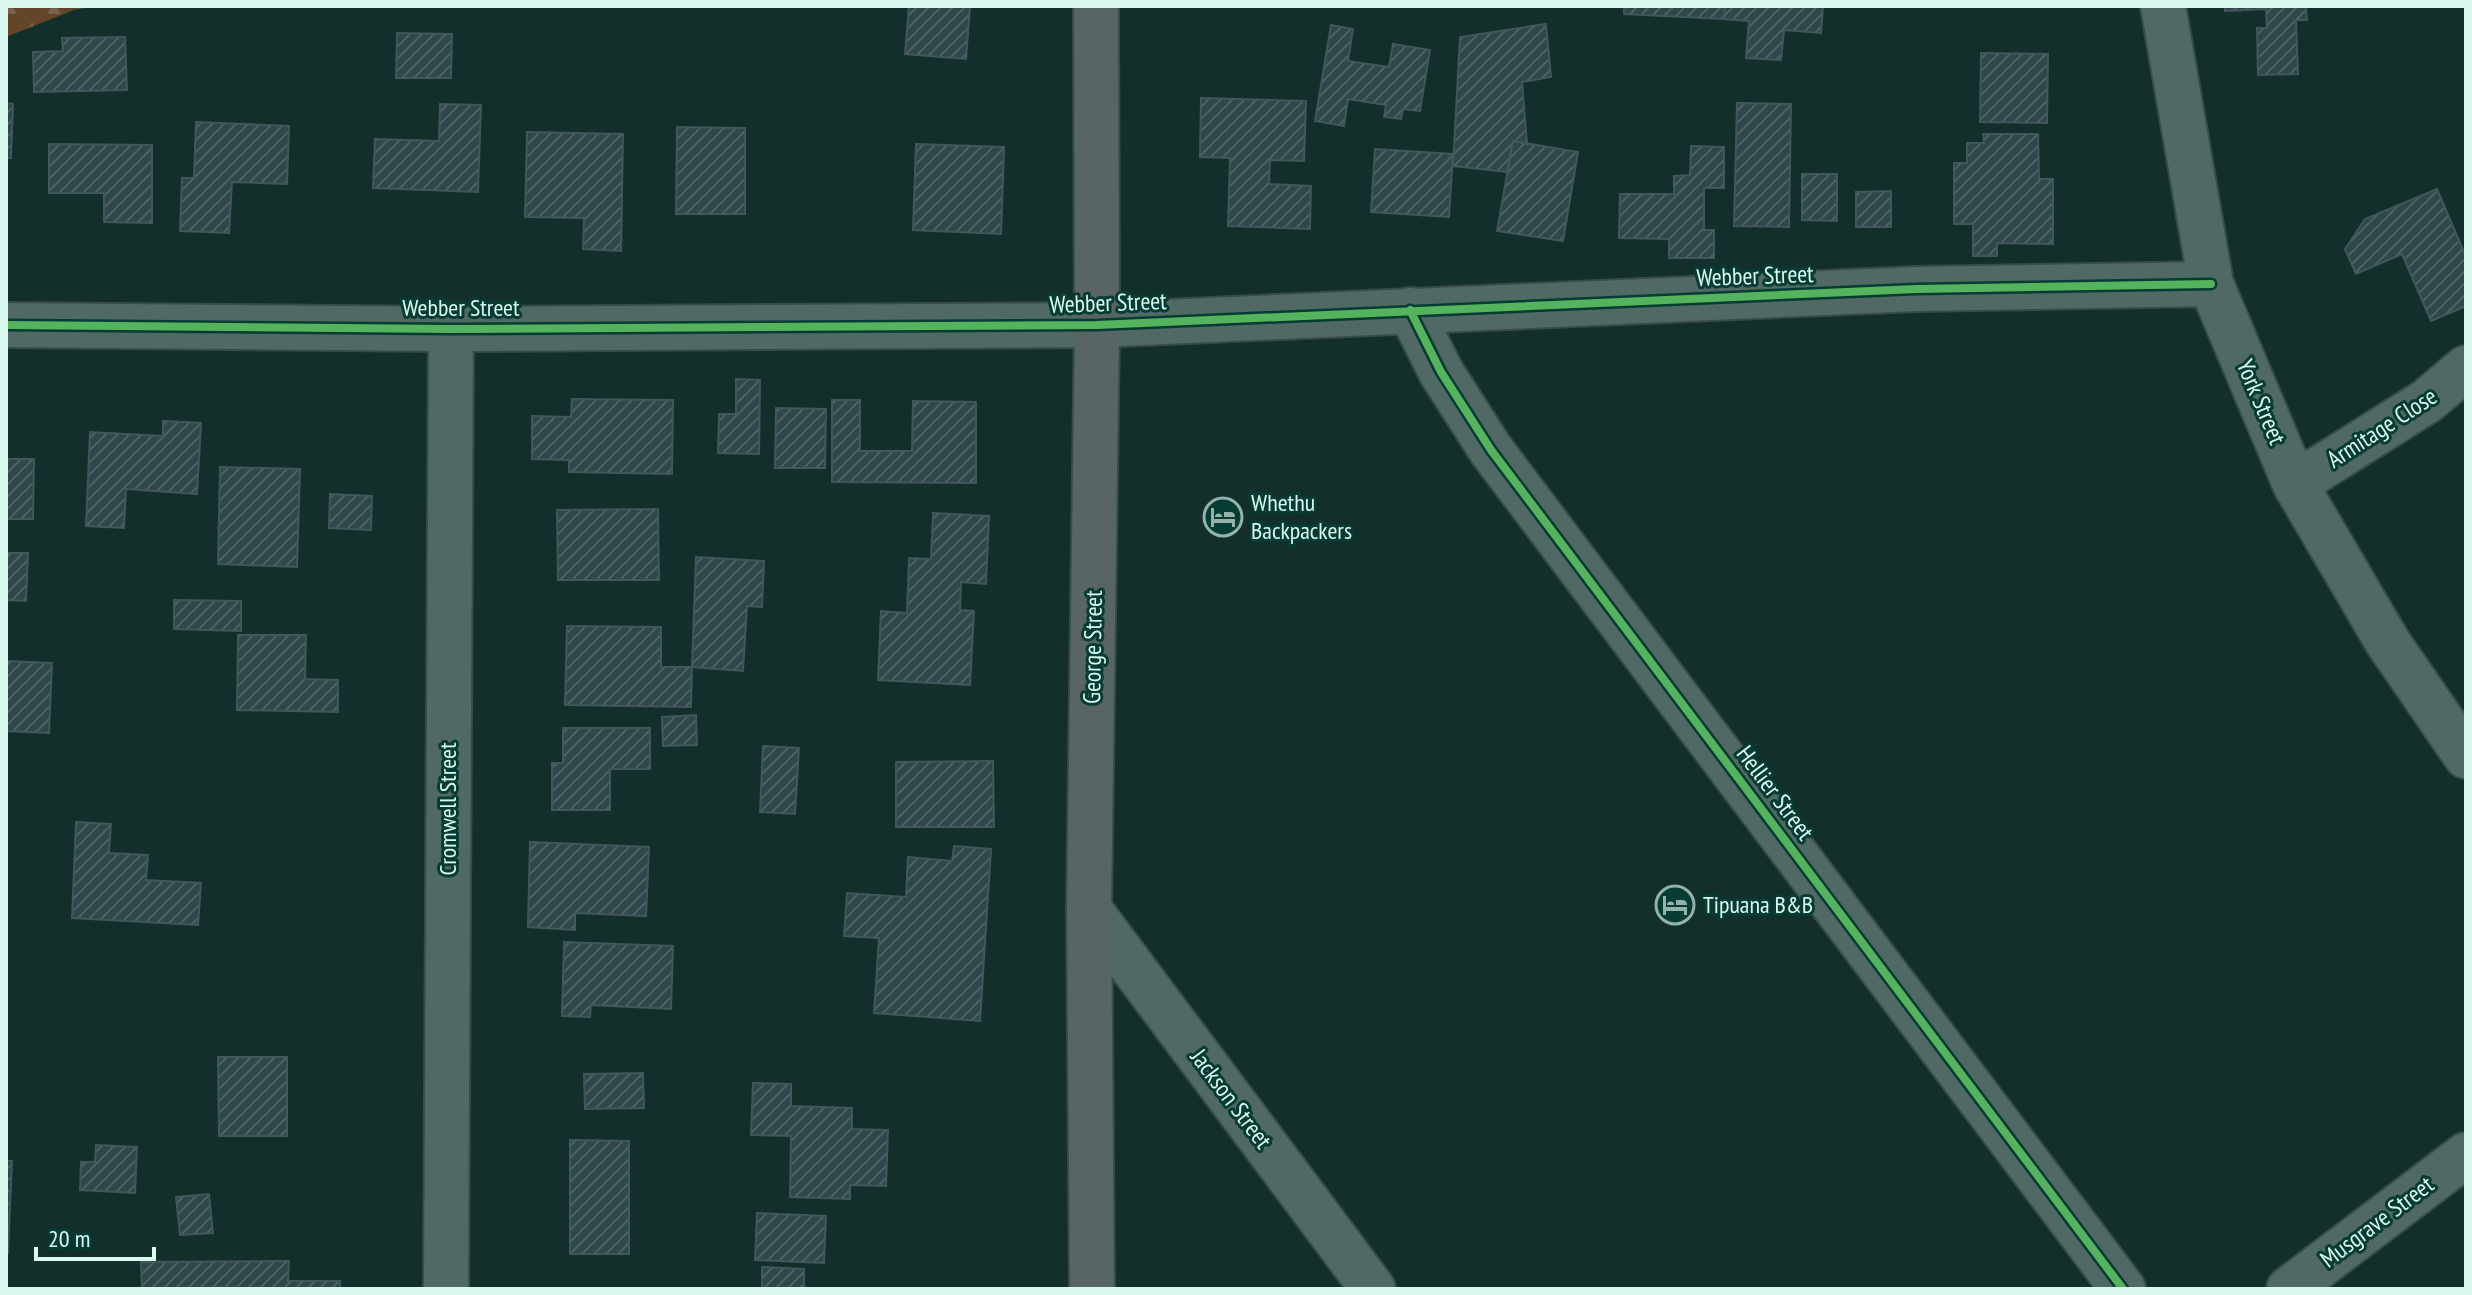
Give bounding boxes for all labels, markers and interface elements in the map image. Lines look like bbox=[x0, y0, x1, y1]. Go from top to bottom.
street label: Webber Street bbox=[1696, 258, 1815, 293]
street label: Webber Street bbox=[1049, 285, 1168, 320]
street label: Webber Street bbox=[402, 292, 520, 323]
street label: York Street bbox=[2230, 354, 2293, 449]
street label: Armitage Close bbox=[2321, 380, 2443, 475]
place label: Whethu Backpackers bbox=[1251, 487, 1352, 546]
hotel icon: Whethu Backpackers bbox=[1202, 496, 1244, 538]
street label: George Street bbox=[1076, 590, 1109, 704]
street label: Hellier Street bbox=[1730, 739, 1821, 846]
street label: Cromwell Street bbox=[432, 742, 463, 876]
hotel icon: Tipuana B&B bbox=[1654, 884, 1696, 926]
place label: Tipuana B&B bbox=[1703, 889, 1813, 920]
street label: Jackson Street bbox=[1183, 1042, 1279, 1155]
street label: Musgrave Street bbox=[2314, 1169, 2440, 1274]
scale bar bbox=[36, 1211, 154, 1261]
text: 20 m bbox=[48, 1223, 90, 1254]

